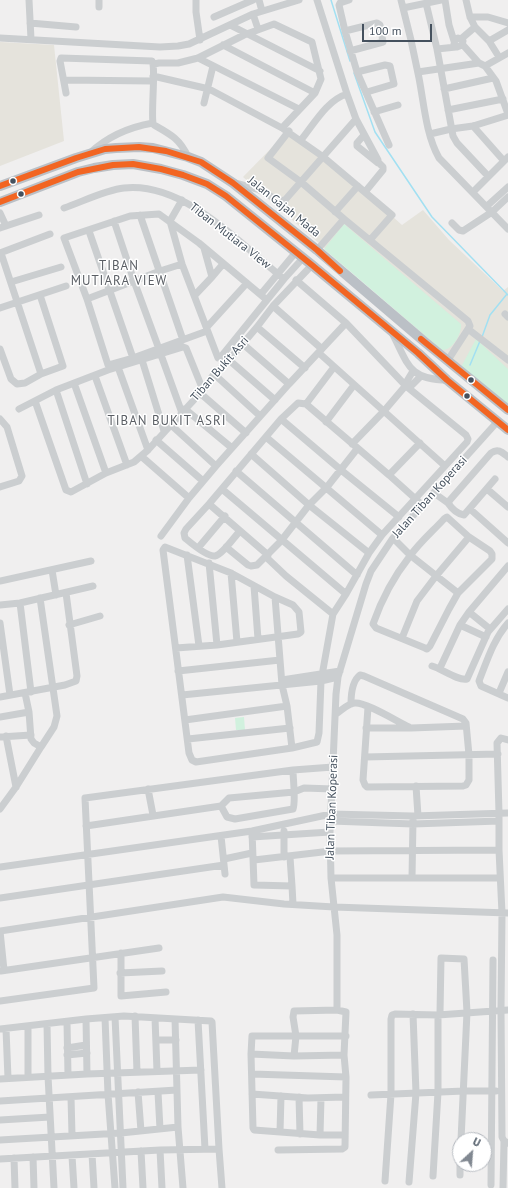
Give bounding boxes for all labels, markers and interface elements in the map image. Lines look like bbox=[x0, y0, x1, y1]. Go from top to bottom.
scale bar bbox=[364, 16, 434, 42]
text: 100 m bbox=[369, 23, 402, 38]
street label: Jalan Gajah Mada bbox=[245, 173, 323, 241]
unlabelled marker bbox=[8, 176, 18, 186]
unlabelled marker bbox=[16, 189, 26, 199]
street label: Tiban Mutiara View bbox=[186, 200, 274, 272]
district label: TIBAN MUTIARA VIEW bbox=[71, 258, 167, 289]
street label: Tiban Bukit Asri bbox=[188, 334, 252, 404]
unlabelled marker bbox=[466, 375, 476, 385]
unlabelled marker bbox=[462, 391, 472, 401]
district label: TIBAN BUKIT ASRI bbox=[108, 413, 226, 429]
street label: Jalan Tiban Koperasi bbox=[390, 453, 470, 541]
street label: Jalan Tiban Koperasi bbox=[323, 754, 341, 860]
north arrow bbox=[452, 1132, 492, 1172]
text: U bbox=[471, 1134, 483, 1150]

